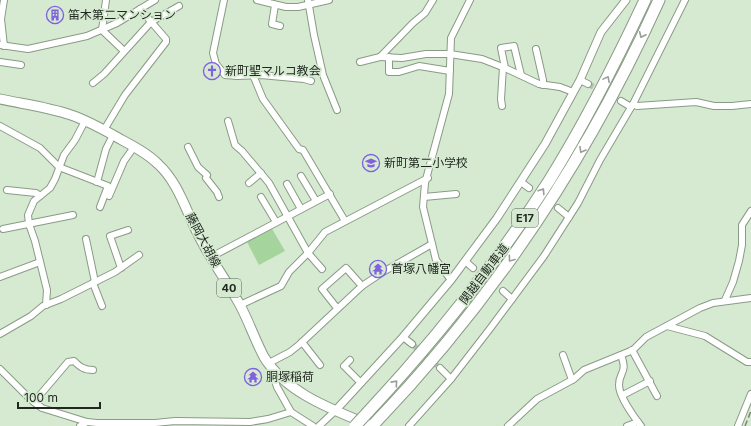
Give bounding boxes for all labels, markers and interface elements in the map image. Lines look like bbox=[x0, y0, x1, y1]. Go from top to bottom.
building icon: 笛木第二マンション bbox=[45, 5, 65, 25]
place label: 笛木第二マンション bbox=[68, 7, 176, 22]
one-way arrow bbox=[639, 31, 647, 39]
church icon: 新町聖マルコ教会 bbox=[202, 61, 222, 81]
place label: 新町聖マルコ教会 bbox=[225, 63, 321, 78]
one-way arrow bbox=[602, 76, 610, 83]
one-way arrow bbox=[579, 146, 586, 153]
school or university icon: 新町第二小学校 bbox=[361, 153, 381, 173]
place label: 新町第二小学校 bbox=[384, 155, 468, 170]
one-way arrow bbox=[537, 189, 544, 196]
road number: E17 bbox=[512, 209, 538, 227]
street label: 藤岡大胡線 bbox=[183, 210, 224, 270]
street label: 関越自動車道 bbox=[456, 240, 511, 307]
one-way arrow bbox=[509, 255, 516, 262]
temple icon: 首塚八幡宮 bbox=[368, 259, 388, 279]
place label: 首塚八幡宮 bbox=[391, 261, 451, 276]
road number: 40 bbox=[217, 279, 241, 297]
temple icon: 胴塚稲荷 bbox=[243, 367, 263, 387]
place label: 胴塚稲荷 bbox=[266, 369, 314, 384]
one-way arrow bbox=[390, 380, 398, 388]
scale bar bbox=[18, 384, 100, 410]
text: 100 m bbox=[24, 390, 58, 405]

